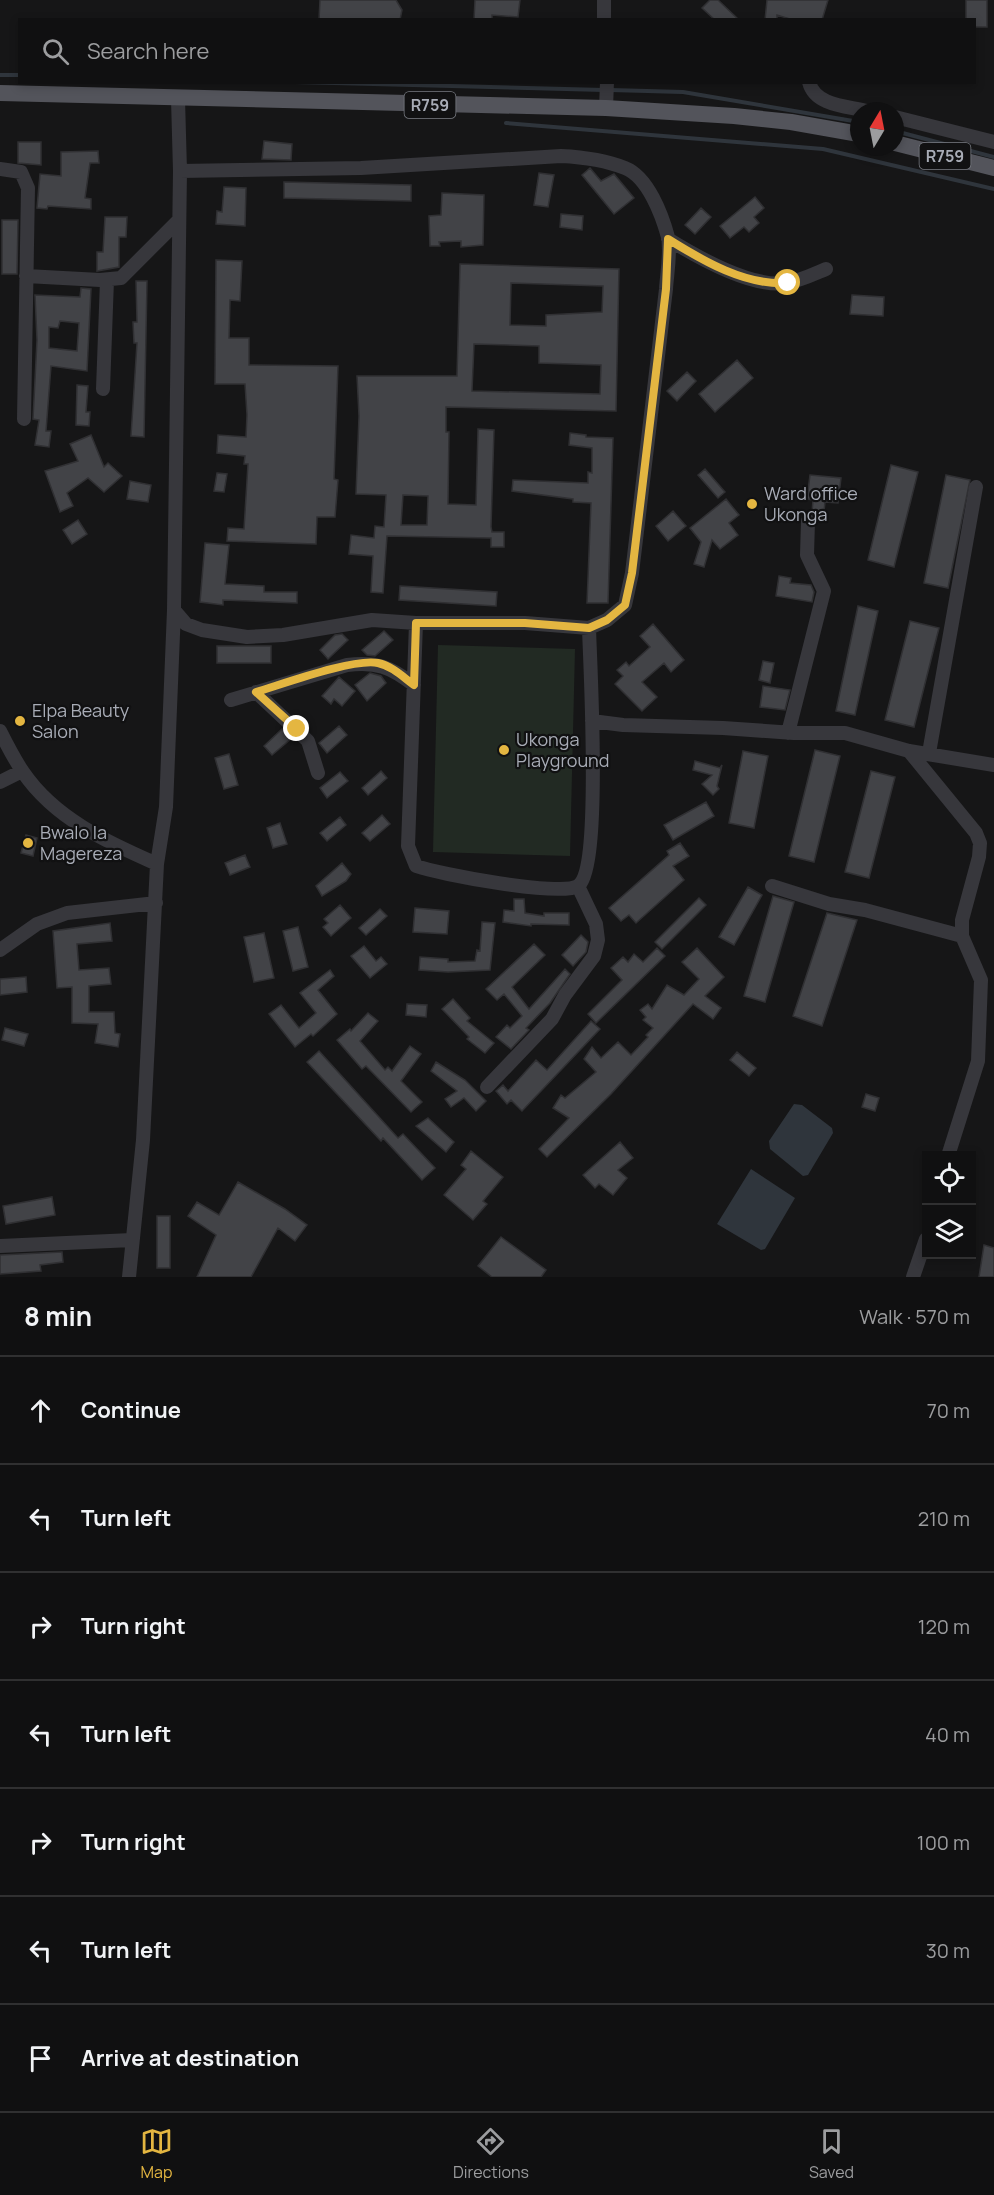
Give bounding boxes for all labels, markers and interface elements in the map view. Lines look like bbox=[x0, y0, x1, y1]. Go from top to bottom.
search box bbox=[18, 18, 976, 84]
icon: search bbox=[39, 35, 72, 68]
text: Search here bbox=[87, 36, 209, 66]
road number: R759 bbox=[404, 92, 456, 118]
north arrow bbox=[850, 102, 904, 156]
road number: R759 bbox=[920, 143, 970, 169]
route start bbox=[774, 269, 800, 295]
place label: Ward office Ukonga bbox=[764, 481, 858, 526]
marker: Ward office Ukonga bbox=[745, 497, 759, 511]
place label: Elpa Beauty Salon bbox=[32, 698, 130, 743]
marker: Elpa Beauty Salon bbox=[13, 714, 27, 728]
route end bbox=[283, 715, 309, 741]
place label: Ukonga Playground bbox=[516, 727, 609, 772]
marker: Ukonga Playground bbox=[497, 743, 511, 757]
place label: Bwalo la Magereza bbox=[40, 820, 122, 865]
marker: Bwalo la Magereza bbox=[21, 836, 35, 850]
map controls bbox=[922, 1151, 976, 1259]
button: locate bbox=[922, 1151, 976, 1205]
button: layers bbox=[922, 1205, 976, 1259]
text: 8 min bbox=[24, 1298, 92, 1334]
text: Walk · 570 m bbox=[859, 1303, 970, 1330]
icon: ahead bbox=[24, 1394, 57, 1427]
text: Continue bbox=[81, 1395, 181, 1425]
text: 70 m bbox=[927, 1397, 970, 1424]
icon: left bbox=[24, 1502, 57, 1535]
text: Turn left bbox=[81, 1503, 171, 1533]
text: 210 m bbox=[918, 1505, 970, 1532]
icon: right bbox=[24, 1610, 57, 1643]
text: Turn right bbox=[81, 1611, 186, 1641]
text: 120 m bbox=[918, 1613, 970, 1640]
icon: left bbox=[24, 1718, 57, 1751]
text: Turn left bbox=[81, 1719, 171, 1749]
text: 40 m bbox=[925, 1721, 970, 1748]
icon: right bbox=[24, 1826, 57, 1859]
text: Turn right bbox=[81, 1827, 186, 1857]
text: 100 m bbox=[917, 1829, 970, 1856]
icon: left bbox=[24, 1934, 57, 1967]
text: Turn left bbox=[81, 1935, 171, 1965]
text: 30 m bbox=[926, 1937, 970, 1964]
icon: arrive bbox=[24, 2042, 57, 2075]
text: Arrive at destination bbox=[81, 2043, 299, 2073]
tab: Map bbox=[140, 2125, 173, 2183]
tab: Directions bbox=[453, 2125, 529, 2183]
tab: Saved bbox=[809, 2125, 854, 2183]

